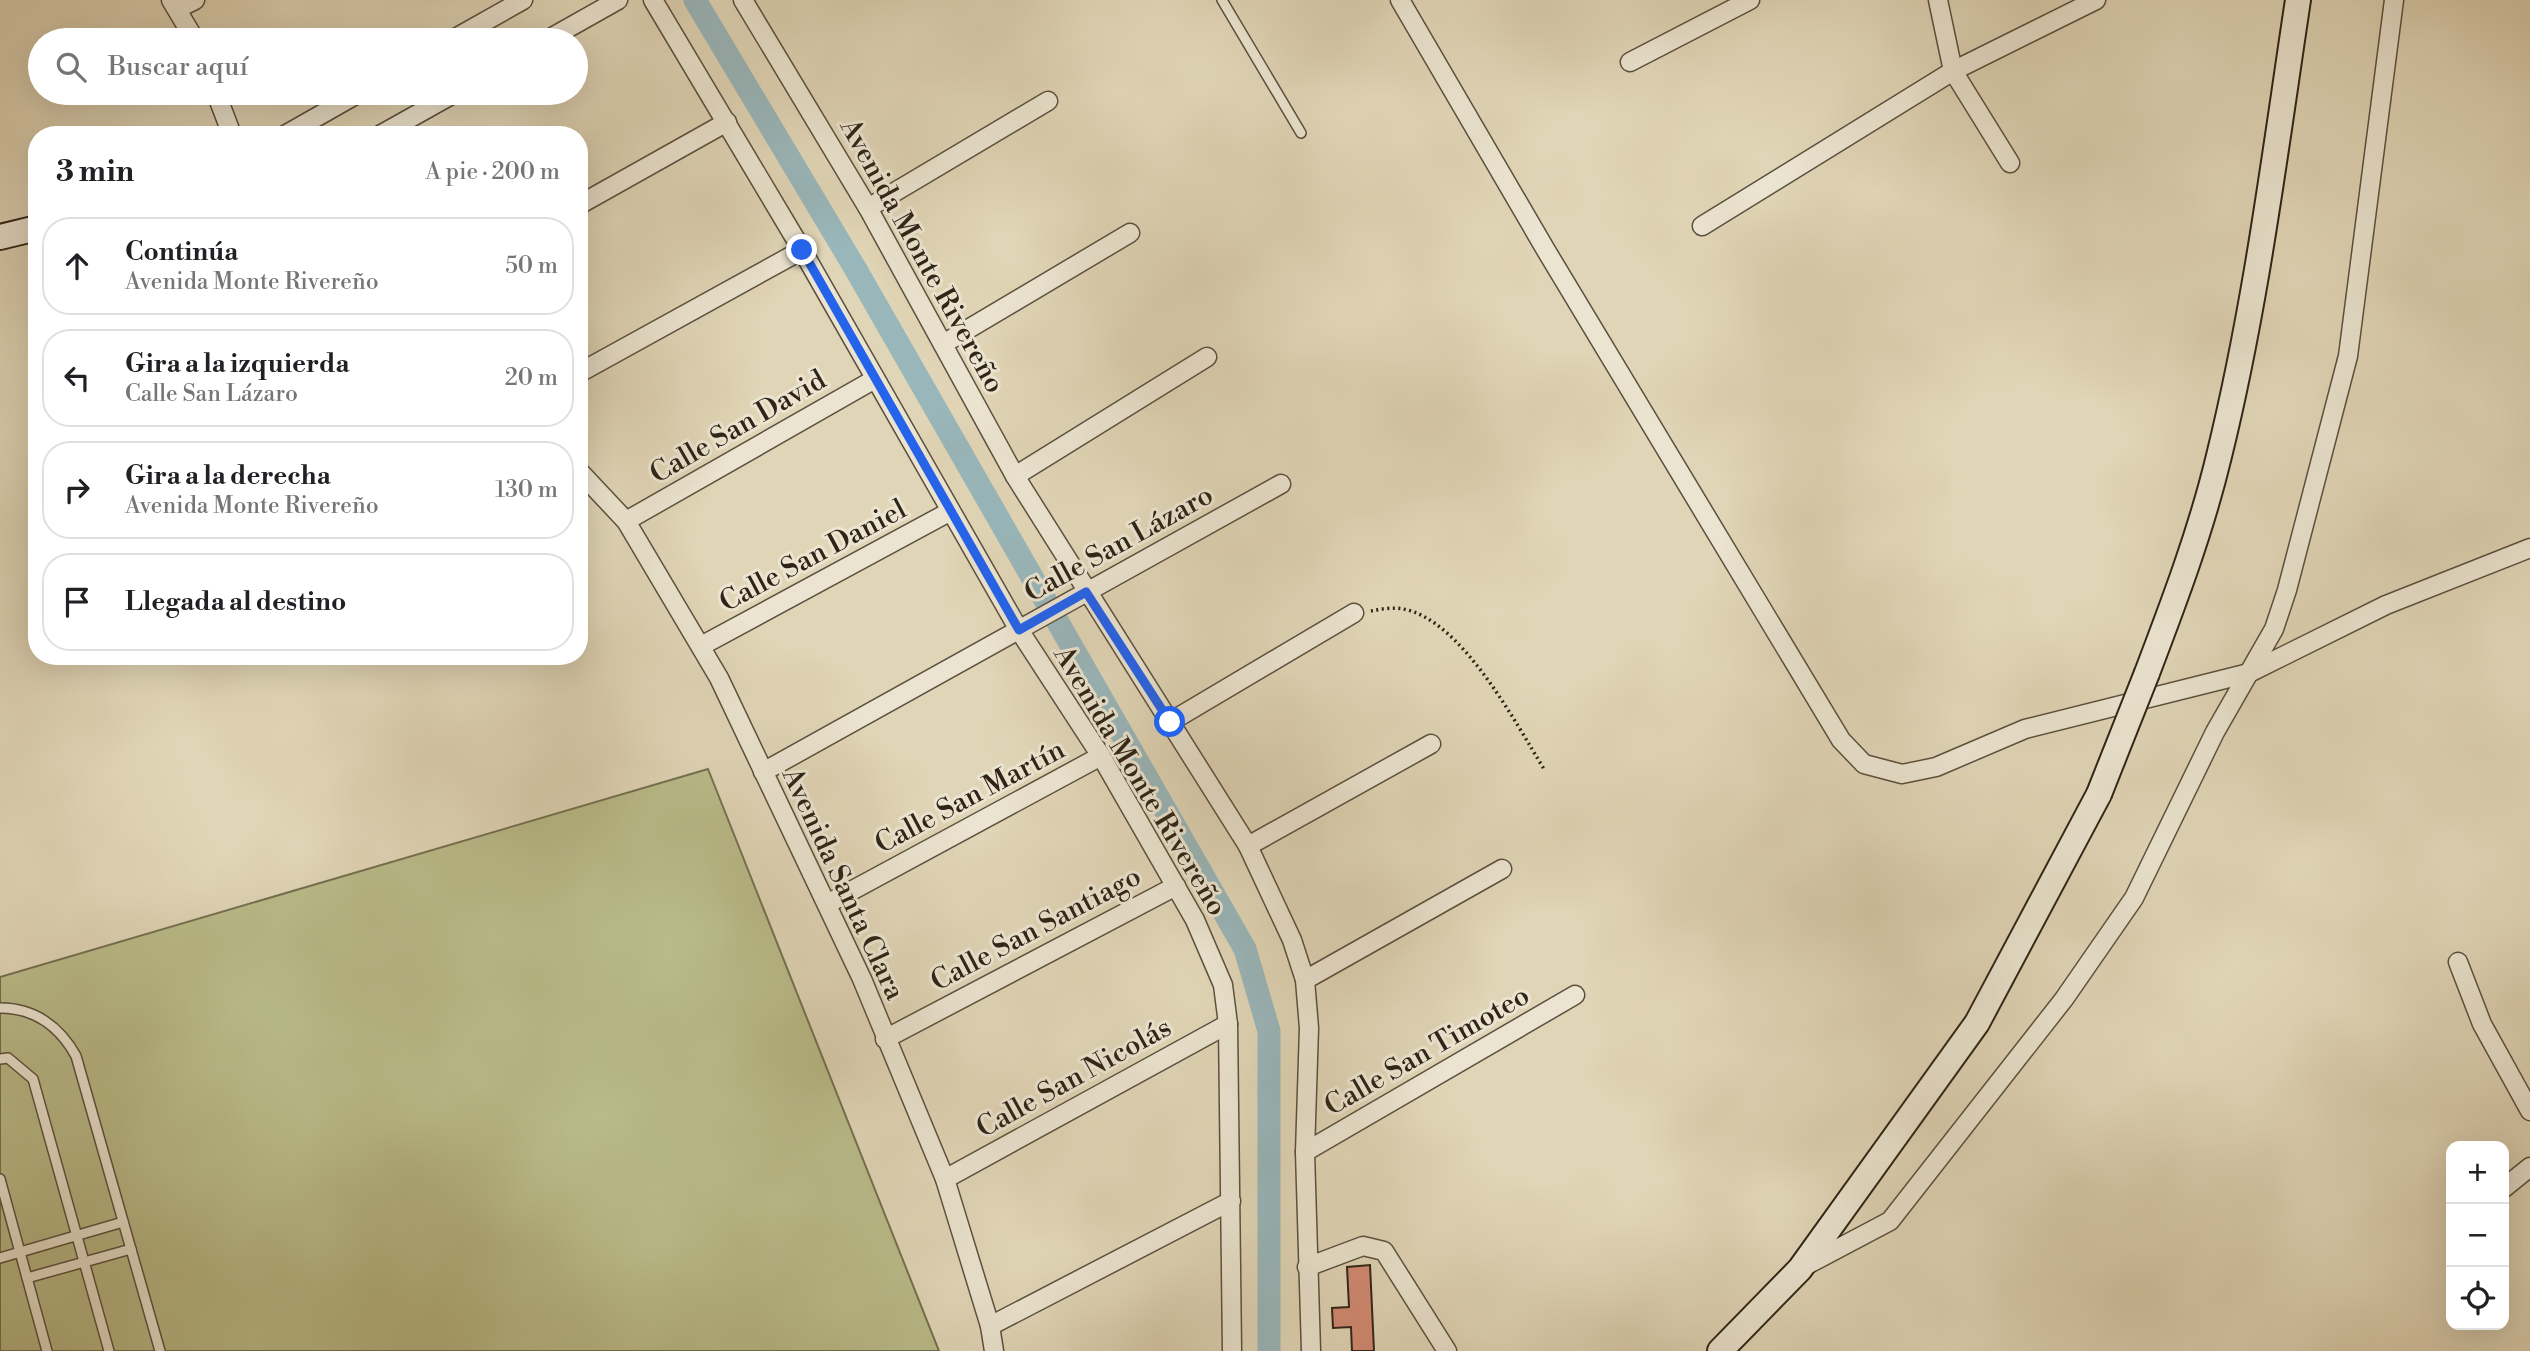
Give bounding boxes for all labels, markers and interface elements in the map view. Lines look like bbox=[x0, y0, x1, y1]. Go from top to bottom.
search box bbox=[28, 28, 588, 105]
icon: search bbox=[52, 48, 90, 86]
text: Buscar aquí bbox=[108, 51, 248, 83]
street label: Avenida Monte Rivereño bbox=[831, 112, 1012, 399]
text: 3 min bbox=[56, 153, 134, 191]
text: A pie · 200 m bbox=[425, 158, 560, 186]
route end bbox=[786, 234, 817, 265]
text: Continúa bbox=[125, 236, 238, 268]
icon: ahead bbox=[58, 247, 96, 285]
text: 50 m bbox=[505, 252, 558, 280]
text: Avenida Monte Rivereño bbox=[125, 268, 379, 296]
text: Gira a la izquierda bbox=[125, 348, 349, 380]
icon: left bbox=[58, 359, 96, 397]
street label: Calle San David bbox=[644, 362, 832, 491]
text: 20 m bbox=[505, 364, 558, 392]
text: Calle San Lázaro bbox=[125, 380, 298, 408]
text: Gira a la derecha bbox=[125, 460, 331, 492]
icon: right bbox=[58, 471, 96, 509]
text: 130 m bbox=[495, 476, 558, 504]
street label: Calle San Lázaro bbox=[1019, 478, 1219, 610]
text: Avenida Monte Rivereño bbox=[125, 492, 379, 520]
street label: Calle San Daniel bbox=[713, 492, 913, 620]
icon: arrive bbox=[58, 583, 96, 621]
text: Llegada al destino bbox=[125, 586, 346, 618]
street label: Avenida Monte Rivereño bbox=[1045, 639, 1234, 922]
route start bbox=[1154, 706, 1185, 737]
street label: Calle San Martín bbox=[869, 732, 1071, 862]
street label: Avenida Santa Clara bbox=[773, 761, 913, 1006]
street label: Calle San Santiago bbox=[925, 859, 1147, 999]
street label: Calle San Timoteo bbox=[1318, 978, 1536, 1124]
street label: Calle San Nicolás bbox=[971, 1010, 1177, 1146]
map controls bbox=[2446, 1141, 2509, 1330]
button: + bbox=[2446, 1141, 2509, 1204]
button: − bbox=[2446, 1204, 2509, 1267]
button: locate bbox=[2446, 1267, 2509, 1330]

